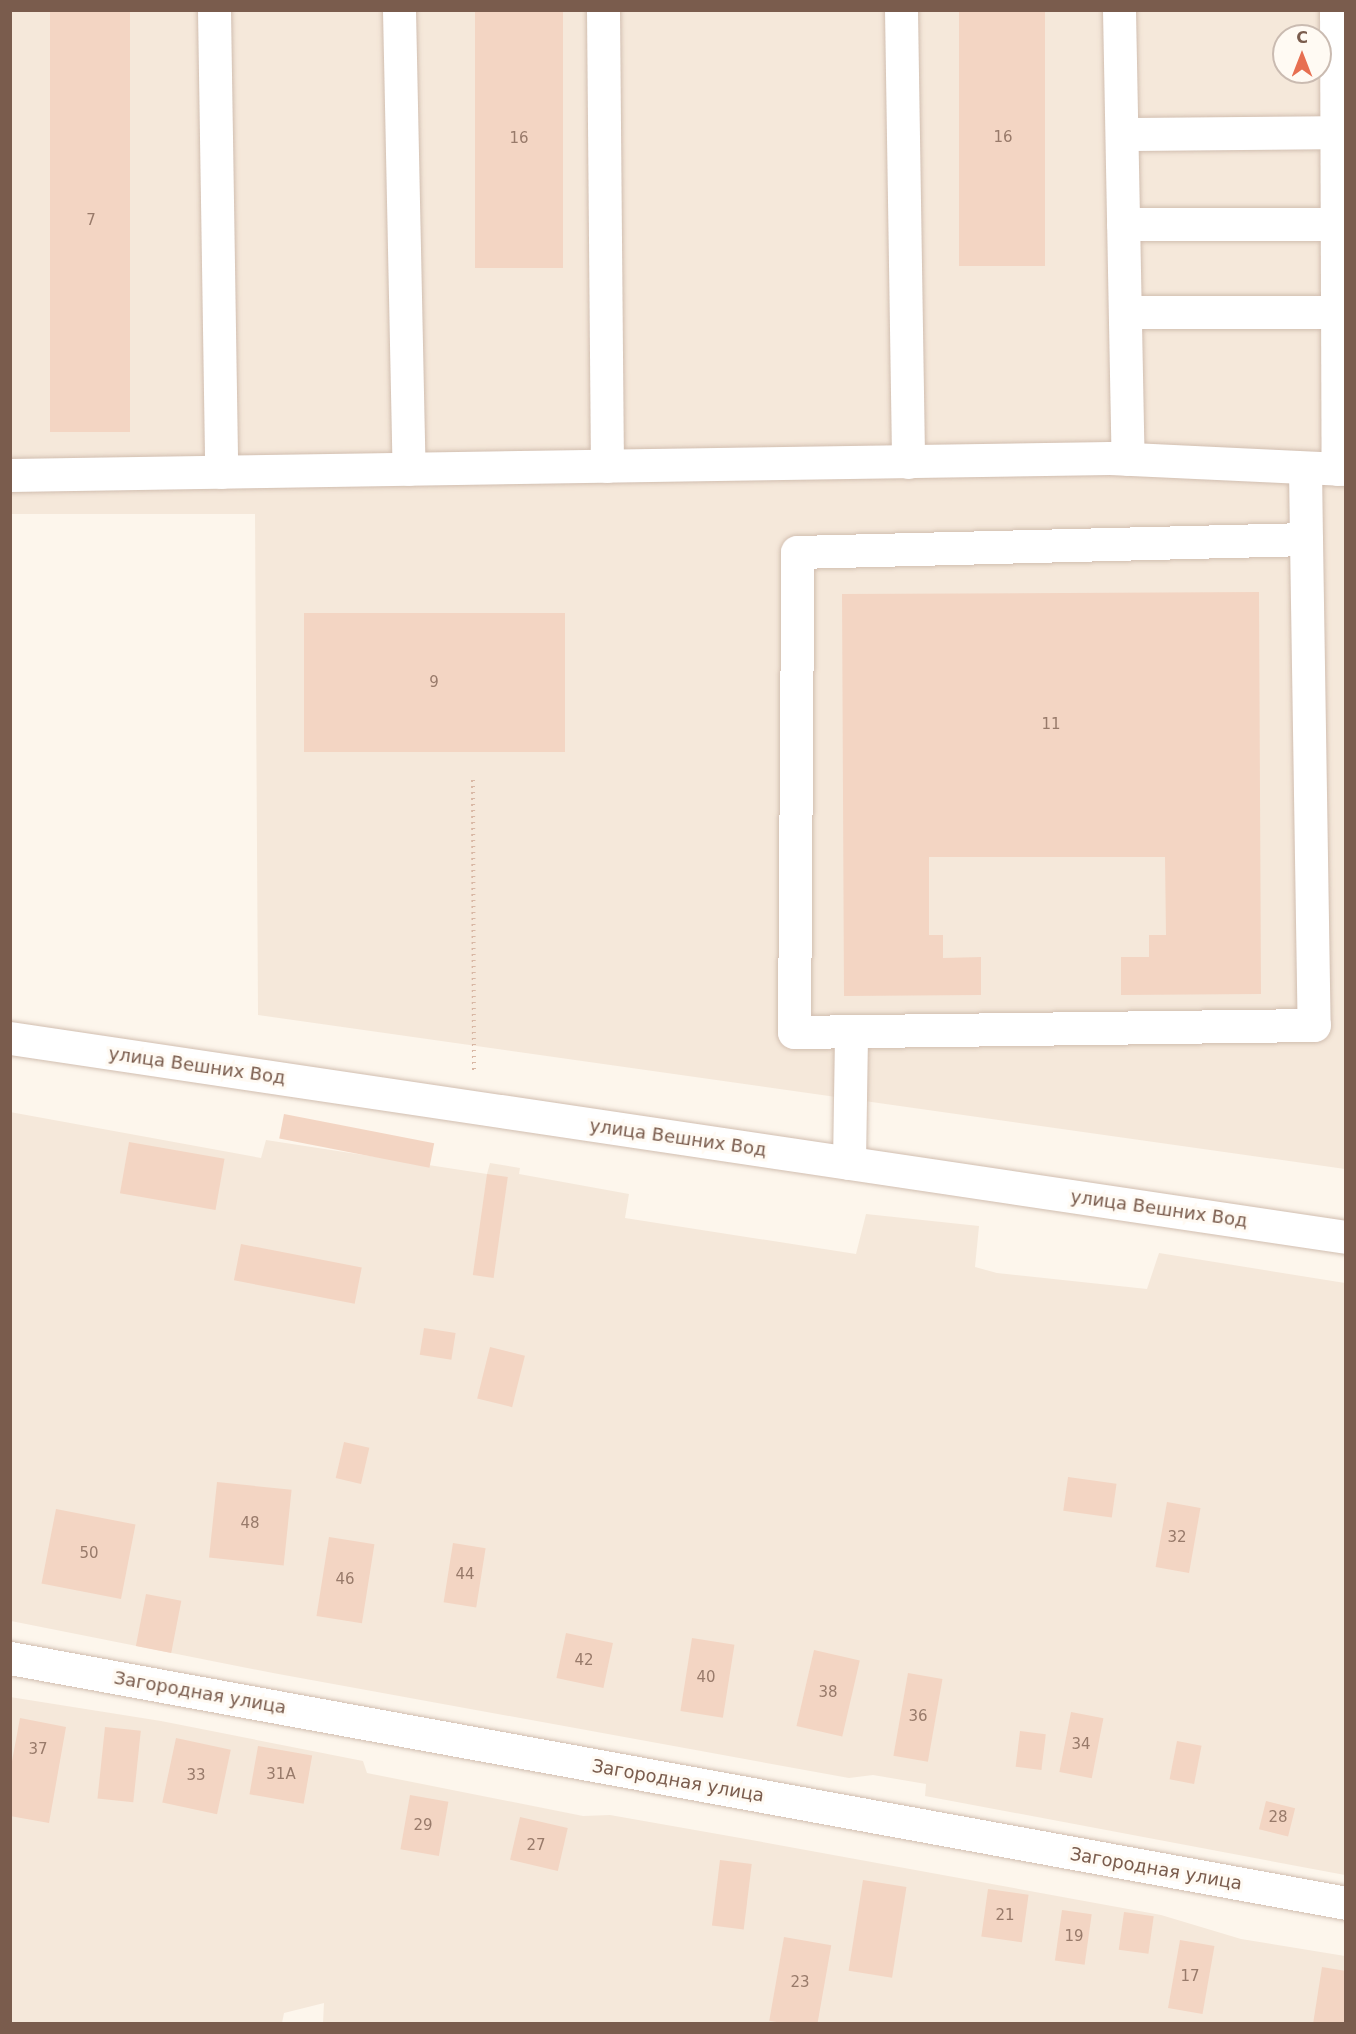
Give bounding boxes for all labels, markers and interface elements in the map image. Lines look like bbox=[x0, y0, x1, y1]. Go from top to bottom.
north arrow bbox=[1272, 24, 1332, 84]
text: С bbox=[1296, 28, 1308, 47]
house number: 16 bbox=[993, 129, 1013, 147]
house number: 16 bbox=[509, 130, 529, 148]
house number: 7 bbox=[86, 212, 96, 230]
house number: 9 bbox=[429, 674, 439, 692]
house number: 11 bbox=[1041, 716, 1061, 734]
street label: улица Вешних Вод bbox=[107, 1043, 287, 1089]
street label: улица Вешних Вод bbox=[588, 1115, 768, 1161]
street label: улица Вешних Вод bbox=[1069, 1186, 1249, 1232]
house number: 48 bbox=[240, 1515, 260, 1533]
house number: 32 bbox=[1167, 1529, 1187, 1547]
house number: 50 bbox=[79, 1545, 99, 1563]
house number: 44 bbox=[455, 1566, 475, 1584]
house number: 46 bbox=[335, 1571, 355, 1589]
house number: 42 bbox=[574, 1652, 594, 1670]
street label: Загородная улица bbox=[112, 1667, 288, 1719]
house number: 40 bbox=[696, 1669, 716, 1687]
house number: 38 bbox=[818, 1684, 838, 1702]
house number: 36 bbox=[908, 1708, 928, 1726]
house number: 34 bbox=[1071, 1736, 1091, 1754]
house number: 37 bbox=[28, 1741, 48, 1759]
street label: Загородная улица bbox=[590, 1755, 766, 1807]
house number: 31А bbox=[266, 1766, 296, 1784]
house number: 33 bbox=[186, 1767, 206, 1785]
house number: 28 bbox=[1268, 1809, 1288, 1827]
house number: 29 bbox=[413, 1817, 433, 1835]
house number: 27 bbox=[526, 1837, 546, 1855]
street label: Загородная улица bbox=[1068, 1843, 1244, 1895]
house number: 21 bbox=[995, 1907, 1015, 1925]
house number: 19 bbox=[1064, 1928, 1084, 1946]
house number: 17 bbox=[1180, 1968, 1200, 1986]
house number: 23 bbox=[790, 1974, 810, 1992]

